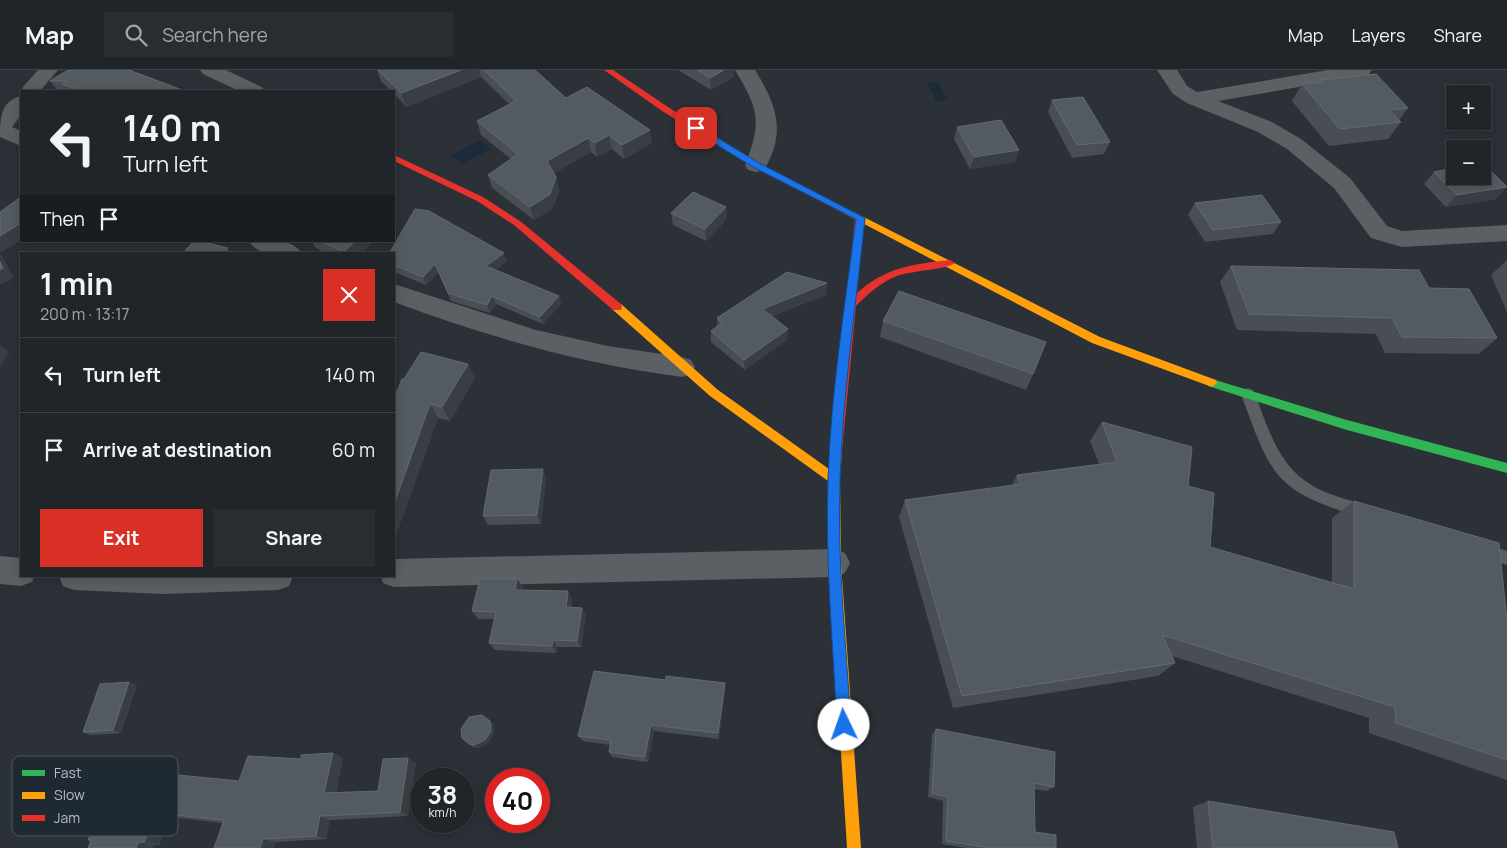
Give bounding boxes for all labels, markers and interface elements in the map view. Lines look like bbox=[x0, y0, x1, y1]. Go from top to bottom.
search box bbox=[104, 12, 454, 57]
text: Map bbox=[25, 18, 74, 51]
icon: search bbox=[122, 21, 150, 49]
text: Search here bbox=[162, 22, 268, 48]
text: Map bbox=[1288, 23, 1323, 47]
text: Layers bbox=[1351, 23, 1405, 47]
text: Share bbox=[1433, 23, 1482, 47]
map controls bbox=[1446, 85, 1491, 185]
button: + bbox=[1446, 85, 1491, 130]
text: 140 m bbox=[123, 104, 221, 152]
pin bbox=[675, 107, 717, 149]
icon: left bbox=[40, 110, 105, 175]
icon: arrive bbox=[682, 114, 710, 142]
button: − bbox=[1446, 140, 1491, 185]
text: Turn left bbox=[123, 149, 208, 179]
icon: arrive bbox=[95, 205, 123, 233]
text: Then bbox=[40, 206, 85, 232]
text: 1 min bbox=[40, 263, 113, 304]
button: close bbox=[323, 269, 375, 321]
text: 200 m · 13:17 bbox=[40, 303, 130, 325]
icon: left bbox=[40, 361, 68, 389]
text: Turn left bbox=[83, 362, 161, 388]
text: 140 m bbox=[325, 362, 375, 388]
icon: arrive bbox=[40, 436, 68, 464]
text: Arrive at destination bbox=[83, 437, 272, 463]
text: 60 m bbox=[332, 437, 375, 463]
button: Exit bbox=[40, 509, 203, 567]
button: Share bbox=[213, 509, 375, 567]
position arrow bbox=[817, 698, 869, 750]
legend bbox=[12, 756, 178, 836]
text: Fast bbox=[54, 763, 82, 782]
speed limit sign: 40 bbox=[485, 768, 550, 833]
text: 38 bbox=[428, 777, 457, 812]
text: Slow bbox=[54, 785, 85, 804]
text: km/h bbox=[429, 804, 456, 821]
text: Jam bbox=[54, 808, 80, 827]

